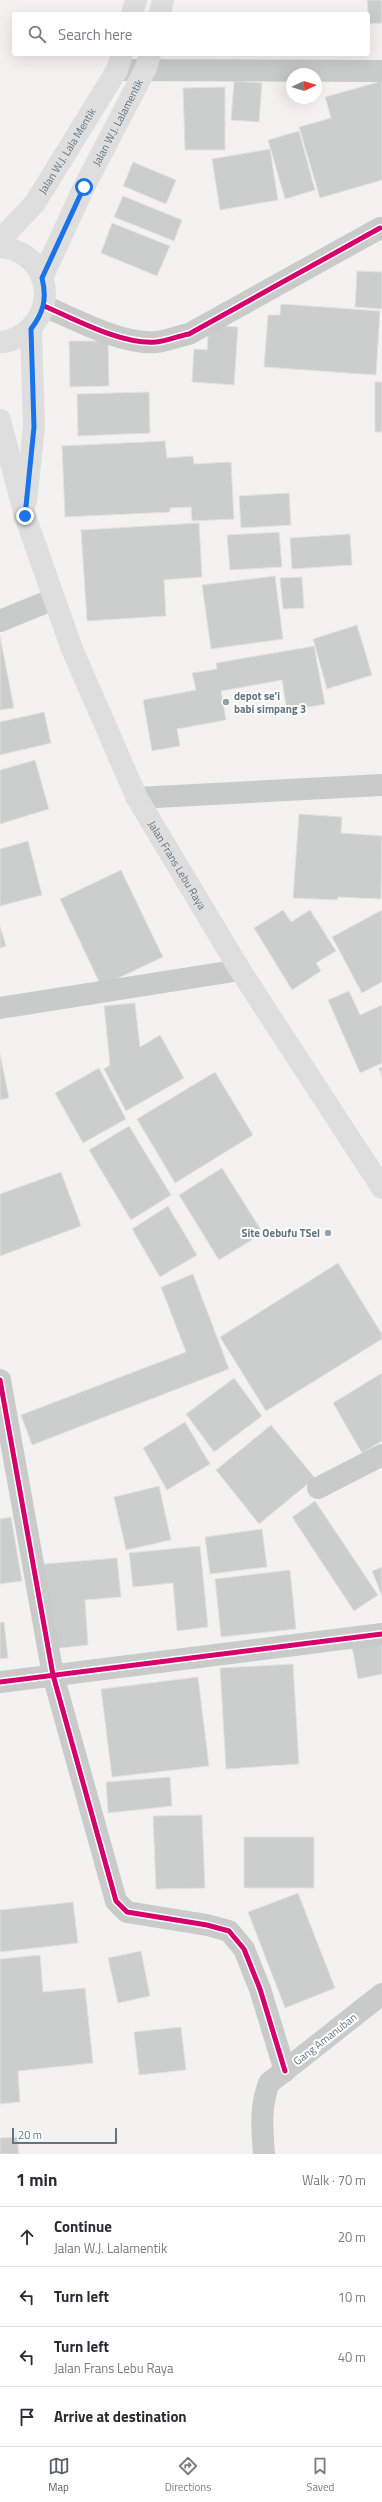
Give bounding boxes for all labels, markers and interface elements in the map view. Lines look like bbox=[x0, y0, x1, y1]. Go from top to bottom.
search box bbox=[12, 12, 370, 56]
icon: search bbox=[26, 23, 48, 45]
text: Search here bbox=[58, 23, 132, 46]
north arrow bbox=[286, 68, 322, 104]
street label: Jalan W.J. Lalamentik bbox=[88, 76, 147, 169]
street label: Jalan W.J. Lala Mentik bbox=[34, 104, 100, 197]
route start bbox=[75, 178, 93, 196]
route end bbox=[16, 507, 34, 525]
place label: depot se'i babi simpang 3 bbox=[234, 688, 306, 717]
marker: depot se'i babi simpang 3 bbox=[221, 697, 231, 707]
street label: Jalan Frans Lebu Raya bbox=[144, 818, 210, 913]
place label: Site Oebufu TSel bbox=[242, 1225, 320, 1241]
marker: Site Oebufu TSel bbox=[323, 1228, 333, 1238]
street label: Gang Amanuban bbox=[290, 2009, 360, 2069]
scale bar bbox=[12, 2126, 117, 2145]
text: 20 m bbox=[18, 2127, 42, 2143]
text: 1 min bbox=[16, 2167, 57, 2193]
text: Walk · 70 m bbox=[302, 2170, 366, 2190]
text: Continue bbox=[54, 2215, 112, 2238]
icon: ahead bbox=[16, 2226, 38, 2248]
text: 20 m bbox=[338, 2227, 366, 2247]
text: Jalan W.J. Lalamentik bbox=[54, 2238, 167, 2258]
text: Turn left bbox=[54, 2285, 109, 2308]
icon: left bbox=[16, 2286, 38, 2308]
text: 10 m bbox=[338, 2287, 366, 2307]
text: Turn left bbox=[54, 2335, 109, 2358]
icon: left bbox=[16, 2346, 38, 2368]
text: 40 m bbox=[338, 2347, 366, 2367]
text: Jalan Frans Lebu Raya bbox=[54, 2358, 174, 2378]
text: Arrive at destination bbox=[54, 2405, 187, 2428]
icon: arrive bbox=[16, 2406, 38, 2428]
tab: Map bbox=[48, 2455, 70, 2495]
tab: Directions bbox=[165, 2455, 211, 2495]
tab: Saved bbox=[306, 2455, 334, 2495]

